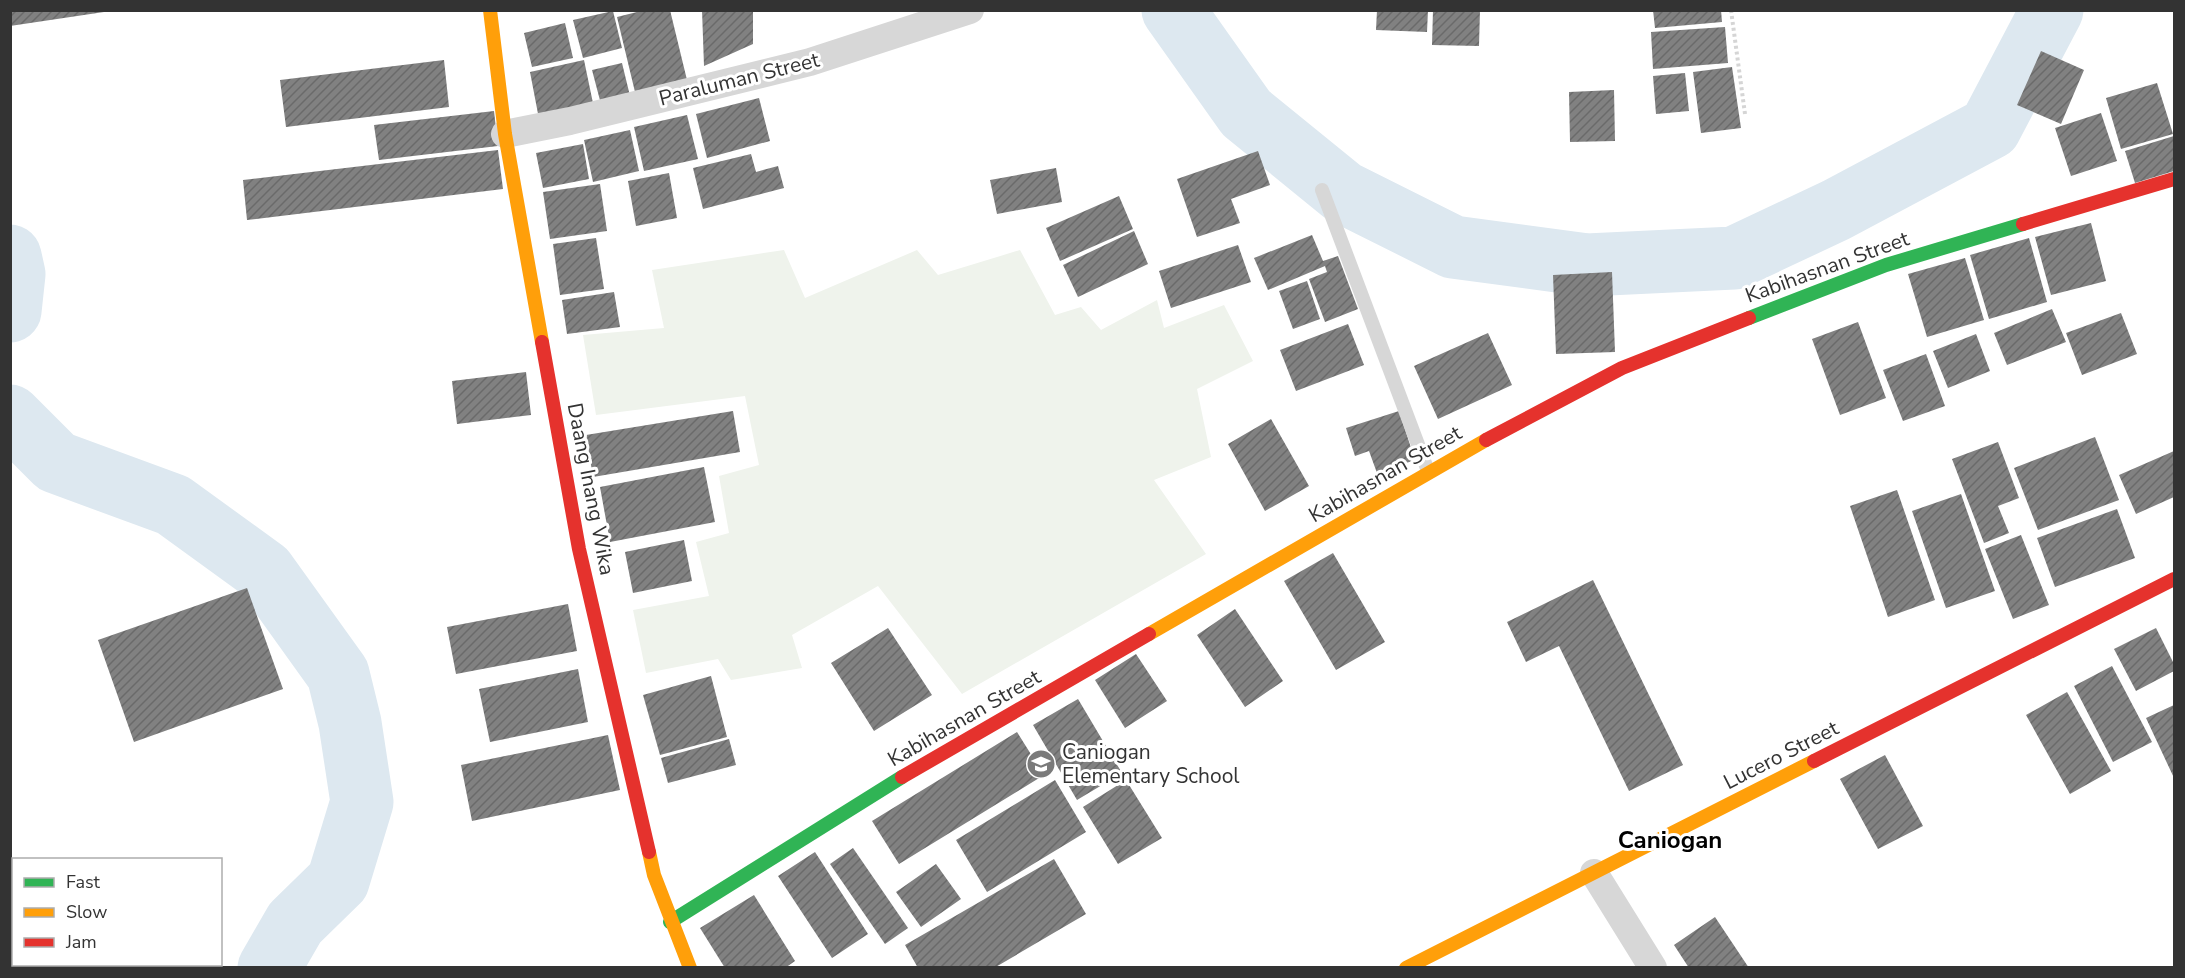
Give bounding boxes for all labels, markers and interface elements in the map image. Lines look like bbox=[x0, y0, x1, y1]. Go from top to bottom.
street label: Paraluman Street bbox=[656, 45, 823, 112]
street label: Kabihasnan Street bbox=[1741, 224, 1913, 310]
street label: Daang Inang Wika bbox=[561, 400, 621, 578]
street label: Kabihasnan Street bbox=[1303, 419, 1467, 529]
street label: Kabihasnan Street bbox=[882, 663, 1046, 773]
street label: Lucero Street bbox=[1719, 714, 1844, 796]
place label: Caniogan Elementary School bbox=[1062, 738, 1240, 790]
school or university icon: Caniogan Elementary School bbox=[1025, 748, 1057, 780]
district label: Caniogan bbox=[1618, 824, 1722, 856]
legend bbox=[12, 858, 222, 966]
text: Fast bbox=[66, 870, 101, 894]
text: Slow bbox=[66, 900, 107, 924]
text: Jam bbox=[65, 930, 97, 954]

